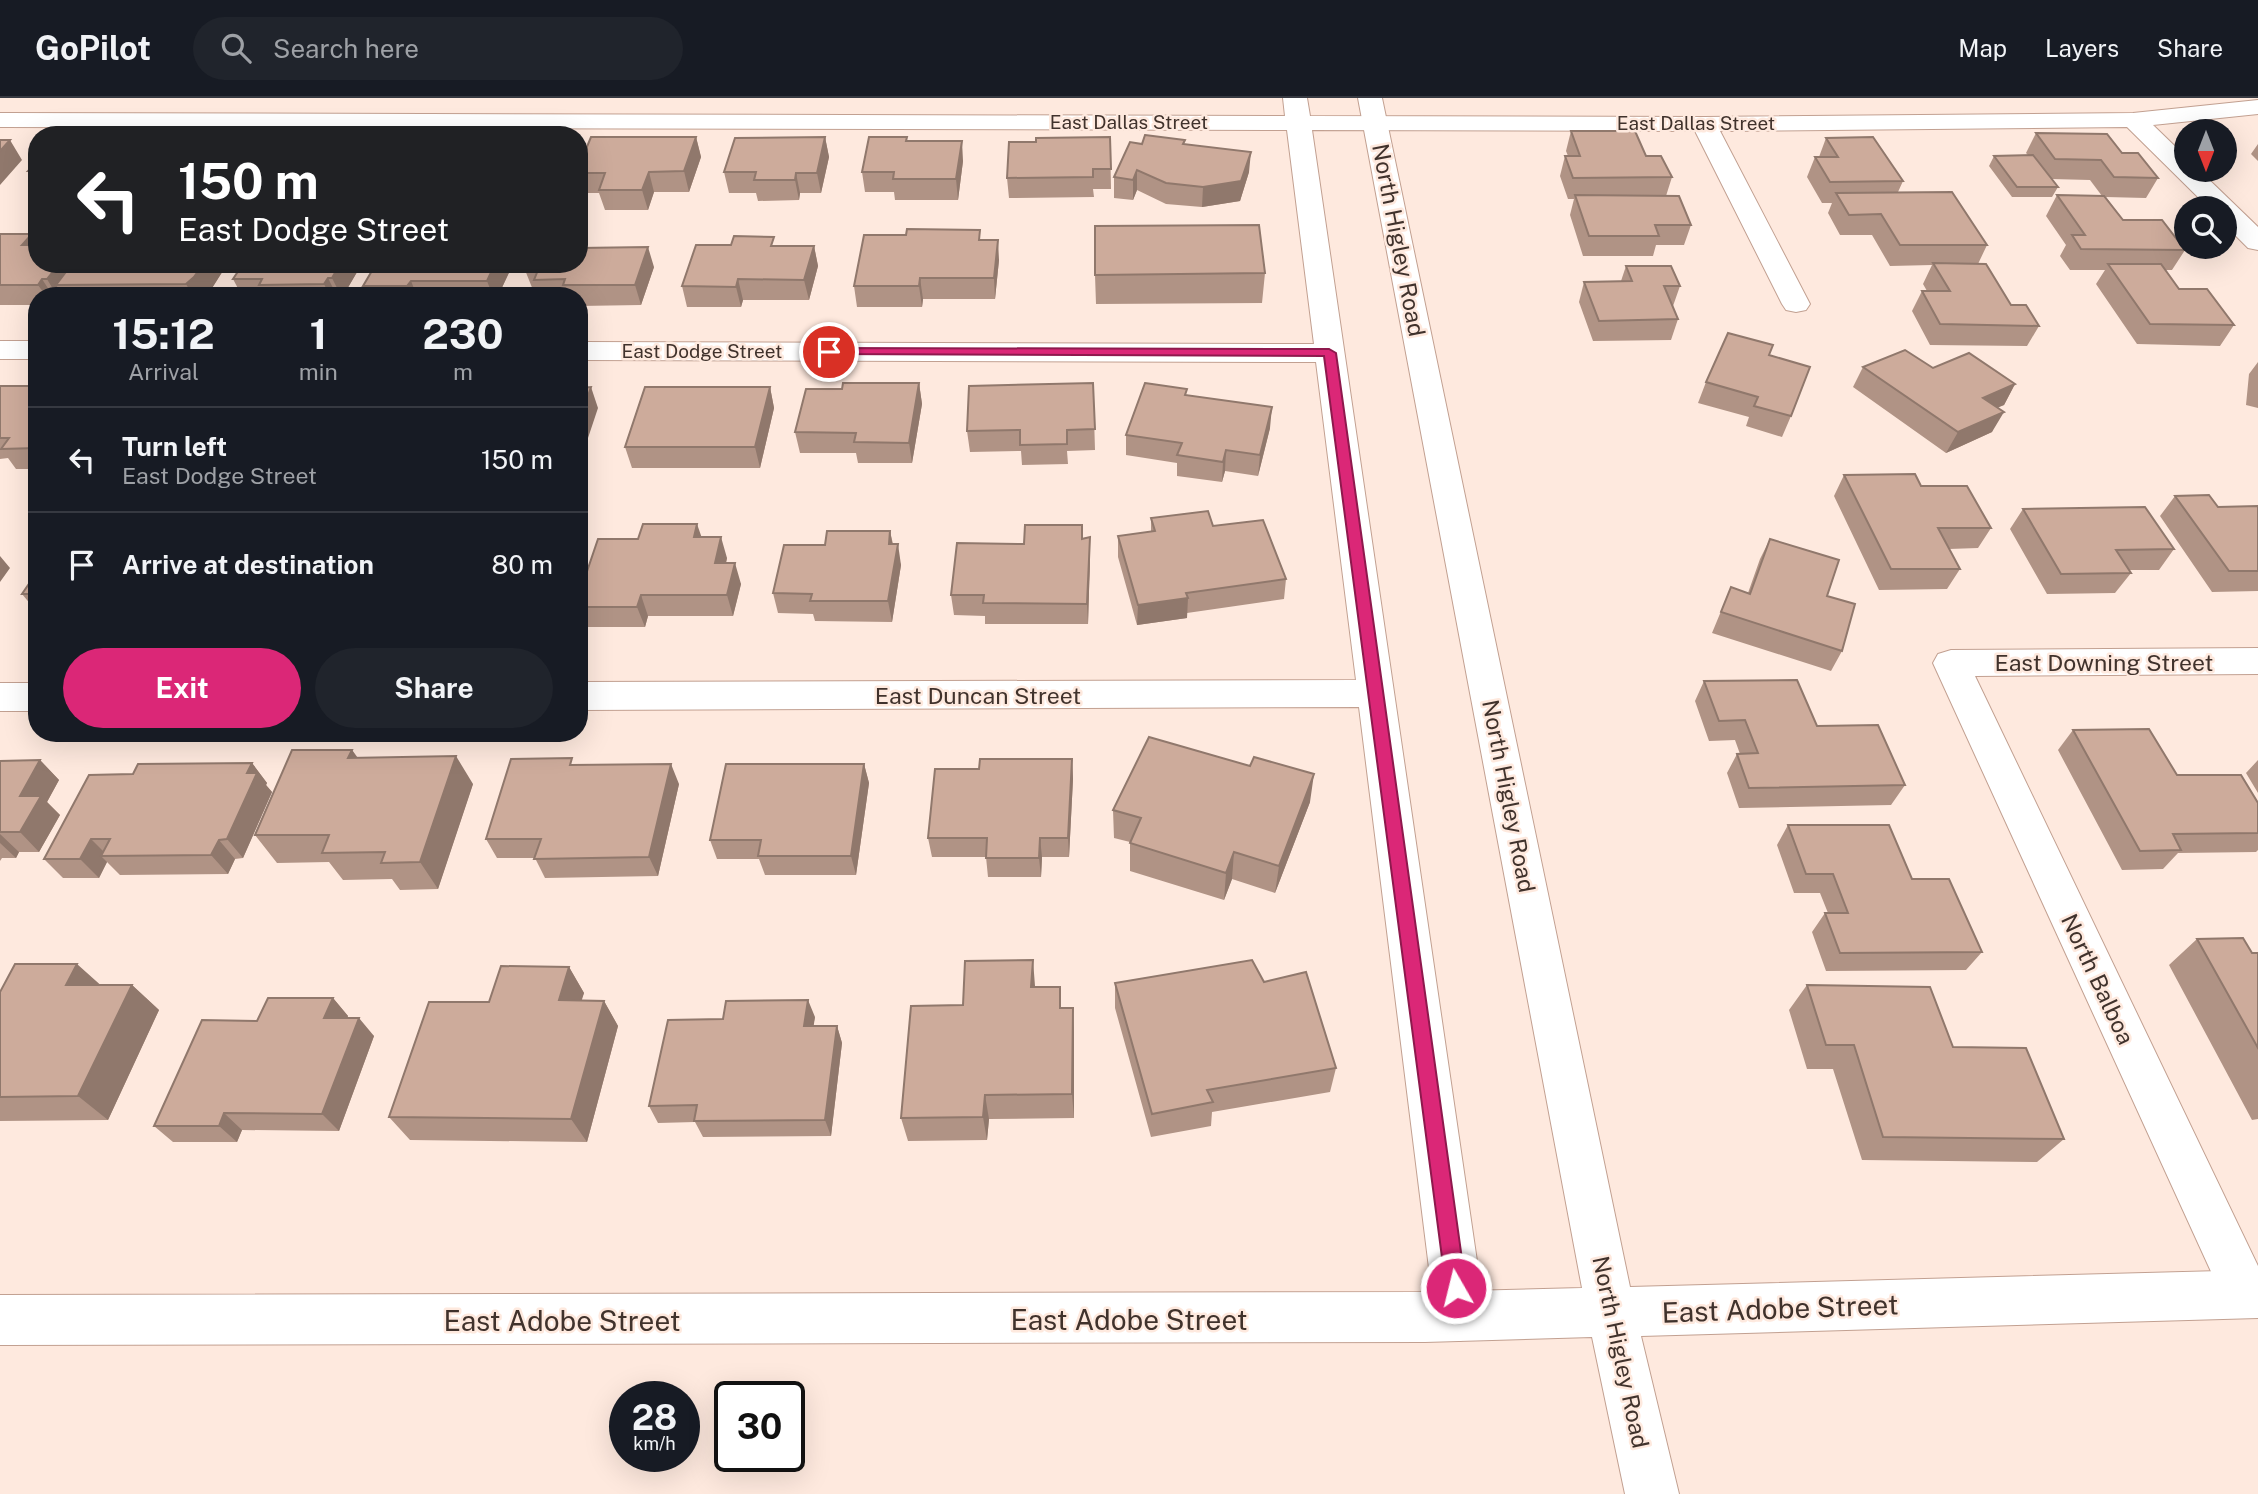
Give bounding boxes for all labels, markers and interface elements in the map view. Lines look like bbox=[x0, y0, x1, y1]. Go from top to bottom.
search box bbox=[193, 17, 683, 80]
text: GoPilot bbox=[35, 29, 151, 67]
icon: search bbox=[217, 29, 255, 67]
text: Search here bbox=[273, 33, 419, 64]
text: Map bbox=[1958, 34, 2007, 62]
text: Layers bbox=[2045, 34, 2119, 62]
text: Share bbox=[2157, 34, 2223, 62]
street label: East Dallas Street bbox=[1050, 111, 1208, 133]
street label: East Dallas Street bbox=[1617, 112, 1775, 134]
north arrow bbox=[2174, 119, 2236, 182]
map controls bbox=[2174, 119, 2237, 259]
street label: North Higley Road bbox=[1367, 141, 1431, 339]
text: 150 m bbox=[178, 152, 319, 210]
icon: left bbox=[63, 154, 154, 245]
button: search bbox=[2174, 196, 2237, 259]
text: East Dodge Street bbox=[178, 211, 449, 248]
text: 15:12 bbox=[112, 309, 215, 358]
text: 1 bbox=[309, 309, 327, 358]
text: 230 bbox=[422, 309, 504, 358]
pin bbox=[799, 322, 859, 382]
icon: arrive bbox=[810, 333, 848, 371]
street label: East Dodge Street bbox=[622, 340, 782, 362]
text: Arrival bbox=[128, 358, 199, 385]
text: min bbox=[299, 358, 338, 385]
text: m bbox=[453, 358, 473, 385]
text: Turn left bbox=[122, 431, 227, 462]
icon: left bbox=[63, 441, 101, 479]
text: 150 m bbox=[481, 444, 553, 475]
text: East Dodge Street bbox=[122, 462, 317, 489]
icon: arrive bbox=[63, 546, 101, 584]
text: Arrive at destination bbox=[122, 549, 374, 580]
text: 80 m bbox=[492, 549, 553, 580]
button: Exit bbox=[63, 648, 301, 728]
button: Share bbox=[315, 648, 553, 728]
street label: East Downing Street bbox=[1995, 649, 2213, 676]
street label: East Duncan Street bbox=[875, 682, 1081, 709]
street label: North Higley Road bbox=[1477, 697, 1541, 895]
street label: North Balboa bbox=[2056, 909, 2140, 1049]
position arrow bbox=[1419, 1251, 1493, 1325]
street label: North Higley Road bbox=[1587, 1253, 1655, 1451]
street label: East Adobe Street bbox=[1661, 1287, 1899, 1329]
street label: East Adobe Street bbox=[1010, 1303, 1248, 1336]
street label: East Adobe Street bbox=[443, 1304, 681, 1337]
speed limit sign: 30 bbox=[714, 1381, 805, 1472]
text: 28 bbox=[632, 1397, 677, 1438]
text: km/h bbox=[633, 1433, 676, 1454]

